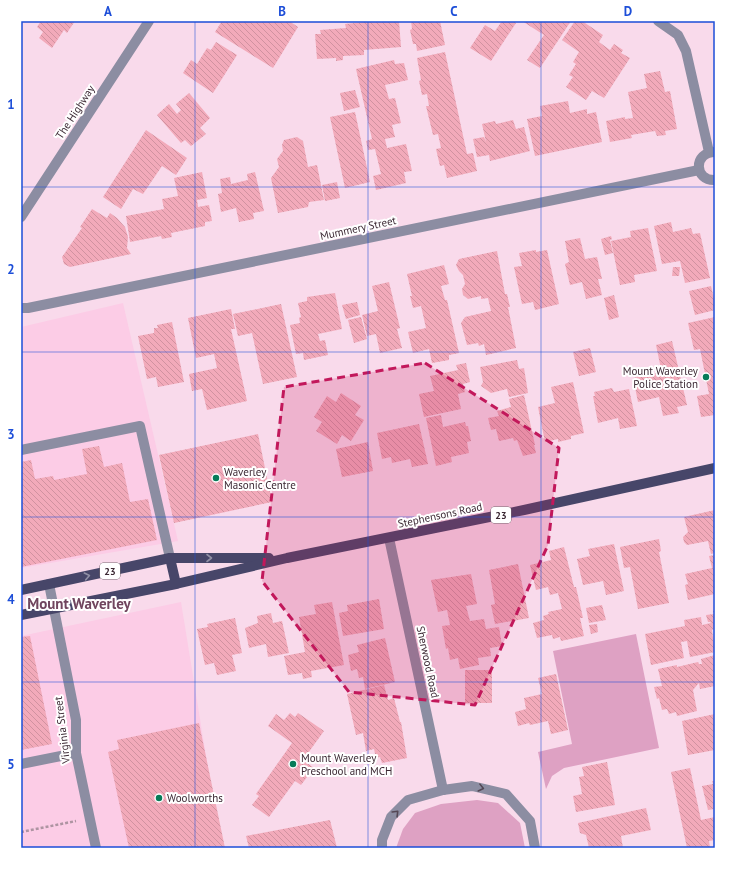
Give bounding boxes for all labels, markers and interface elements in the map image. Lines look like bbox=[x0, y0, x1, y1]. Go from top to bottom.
text: A bbox=[104, 3, 112, 20]
text: B bbox=[278, 3, 286, 20]
text: C bbox=[450, 3, 458, 20]
text: D bbox=[624, 3, 632, 20]
street label: The Highway bbox=[52, 82, 98, 142]
text: 1 bbox=[7, 96, 15, 113]
street label: Mummery Street bbox=[319, 213, 398, 243]
text: 2 bbox=[7, 261, 15, 278]
place label: Mount Waverley Police Station bbox=[623, 364, 699, 391]
marker: Mount Waverley Police Station bbox=[701, 372, 711, 382]
text: 3 bbox=[7, 426, 15, 443]
place label: Waverley Masonic Centre bbox=[224, 465, 296, 492]
marker: Waverley Masonic Centre bbox=[211, 473, 221, 483]
street label: Stephensons Road bbox=[396, 499, 484, 531]
road number: 23 bbox=[491, 507, 511, 523]
one-way arrow bbox=[206, 554, 212, 562]
road number: 23 bbox=[100, 563, 120, 579]
one-way arrow bbox=[84, 572, 90, 580]
text: 4 bbox=[7, 591, 15, 608]
district label: Mount Waverley bbox=[27, 594, 132, 613]
street label: Sherwood Road bbox=[414, 625, 442, 699]
street label: Virginia Street bbox=[51, 696, 73, 765]
place label: Mount Waverley Preschool and MCH bbox=[301, 751, 392, 778]
text: 5 bbox=[7, 756, 15, 773]
marker: Mount Waverley Preschool and MCH bbox=[288, 759, 298, 769]
one-way arrow bbox=[478, 783, 484, 791]
place label: Woolworths bbox=[167, 791, 223, 805]
marker: Woolworths bbox=[154, 793, 164, 803]
one-way arrow bbox=[391, 810, 399, 818]

